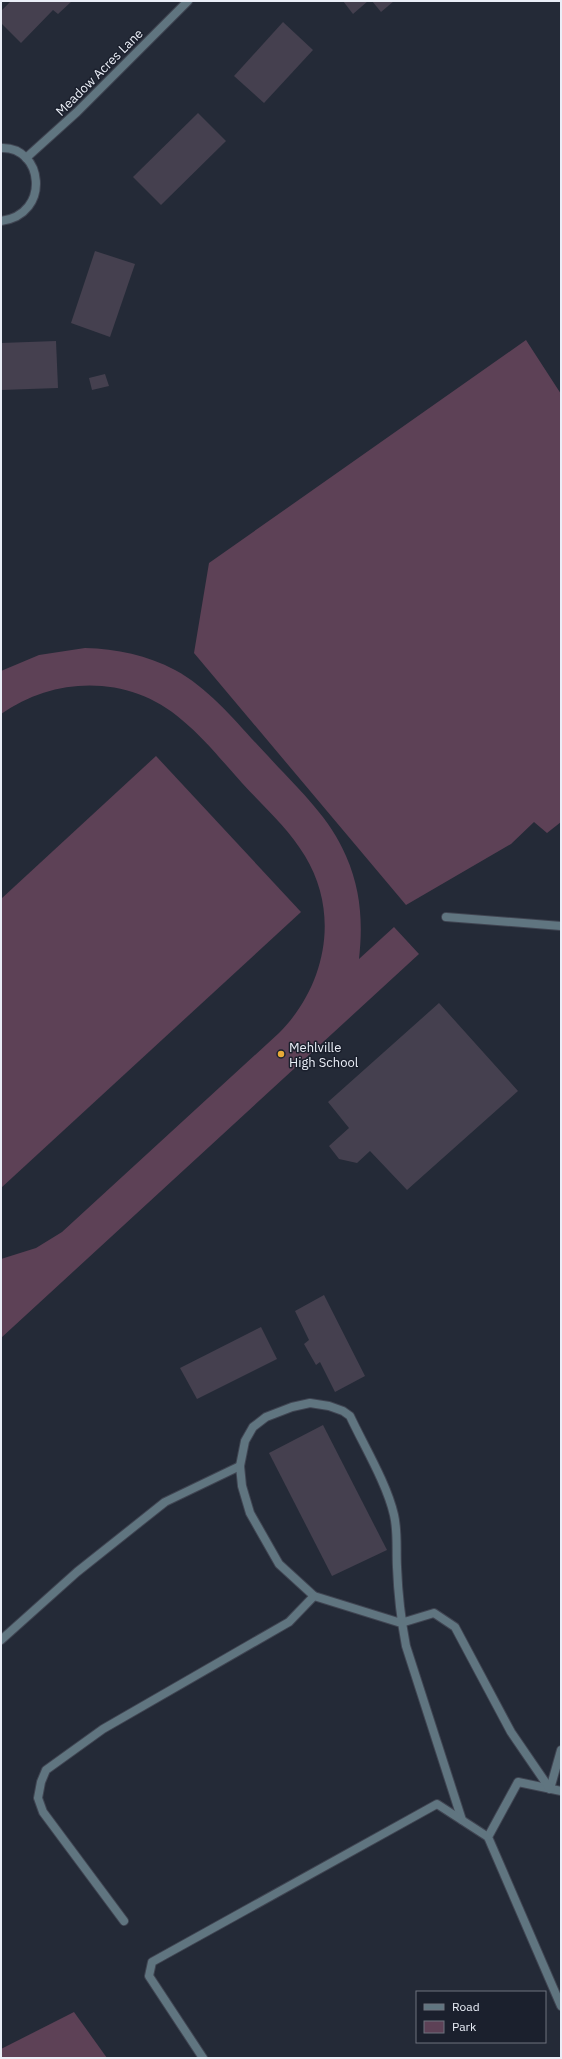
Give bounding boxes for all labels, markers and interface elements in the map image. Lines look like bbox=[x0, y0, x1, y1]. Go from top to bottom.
street label: Meadow Acres Lane bbox=[52, 25, 147, 120]
place label: Mehlville High School bbox=[289, 1039, 359, 1071]
marker: Mehlville High School bbox=[276, 1049, 286, 1059]
legend bbox=[416, 1991, 546, 2043]
text: Road bbox=[452, 1999, 480, 2014]
text: Park bbox=[452, 2019, 477, 2034]

